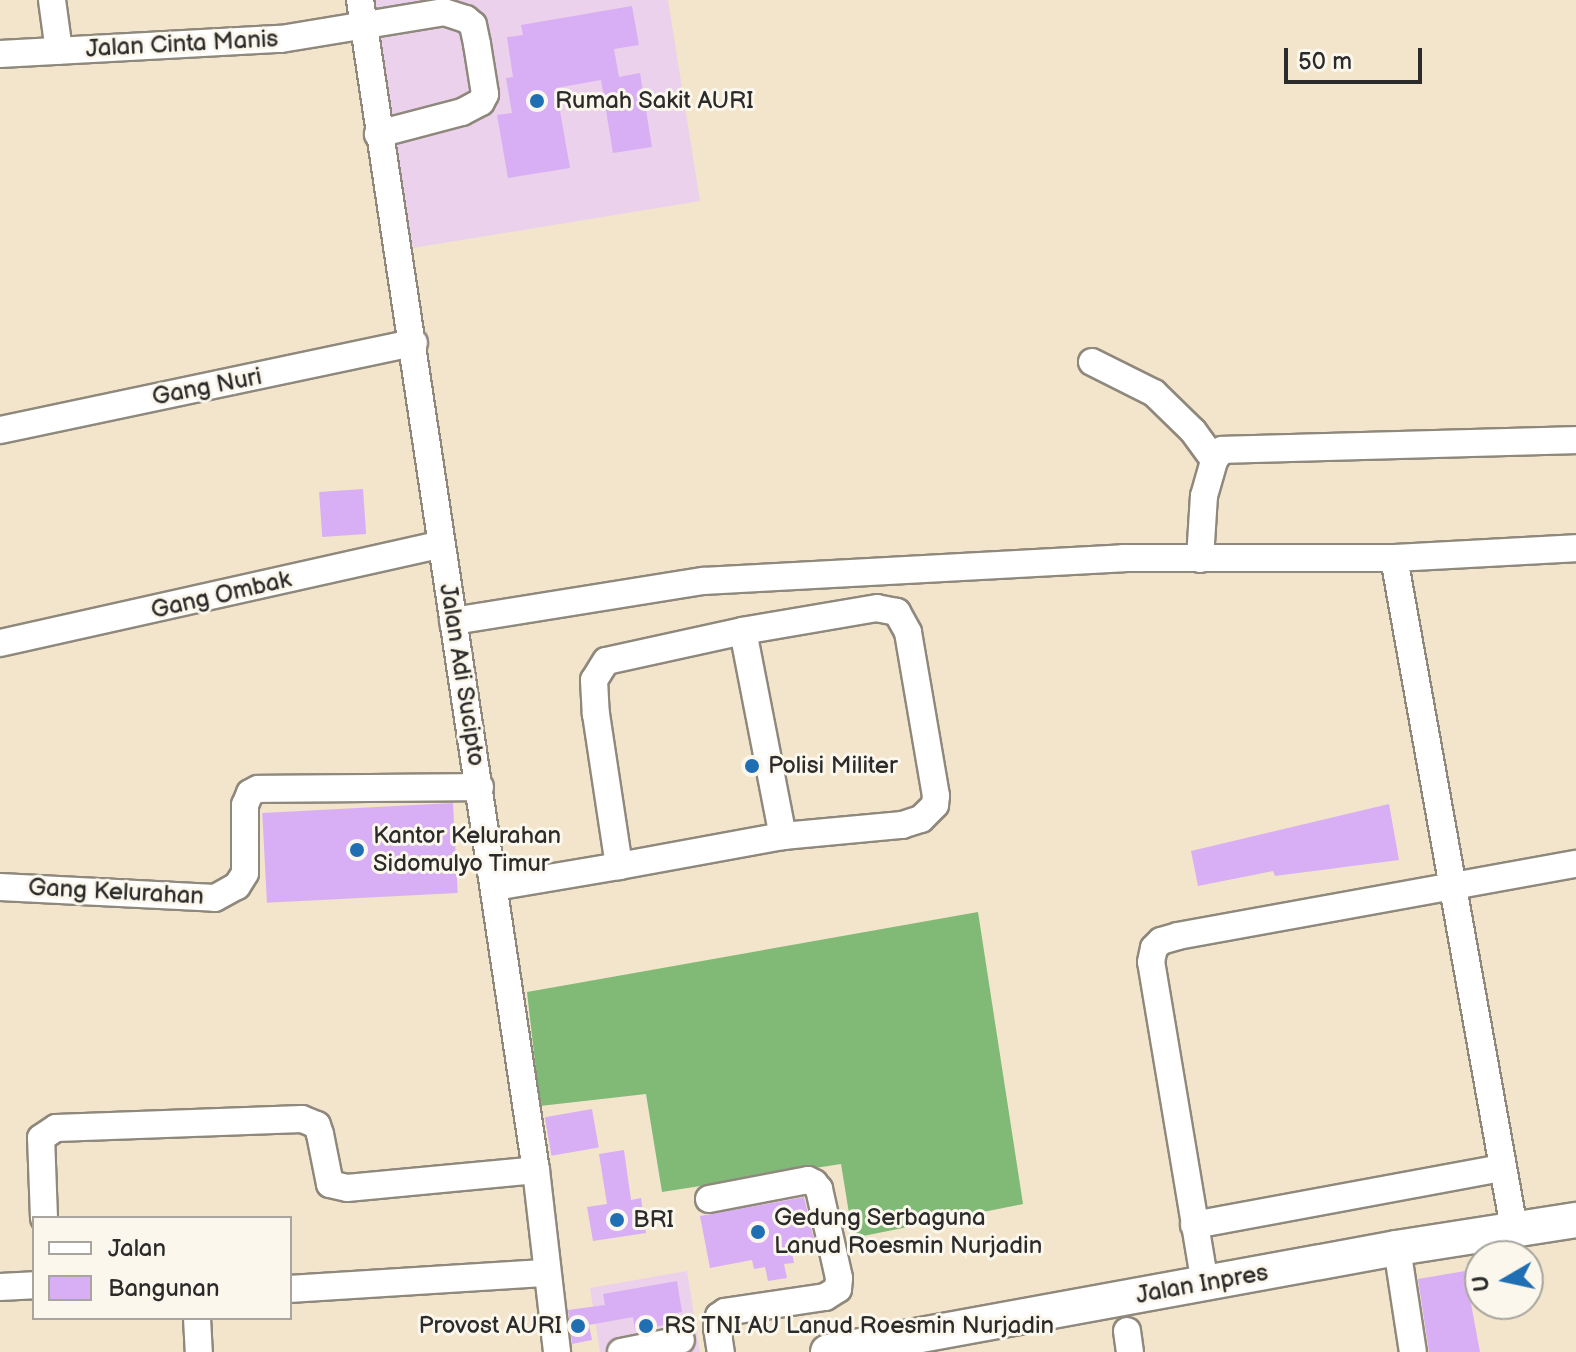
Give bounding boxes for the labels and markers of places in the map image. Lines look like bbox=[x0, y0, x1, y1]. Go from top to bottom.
place label: Rumah Sakit AURI bbox=[555, 87, 754, 115]
marker: Rumah Sakit AURI bbox=[526, 90, 548, 112]
place label: Polisi Militer bbox=[768, 752, 898, 780]
marker: Polisi Militer bbox=[743, 757, 761, 775]
place label: Kantor Kelurahan Sidomulyo Timur bbox=[373, 822, 561, 878]
marker: Kantor Kelurahan Sidomulyo Timur bbox=[348, 841, 366, 859]
place label: Gedung Serbaguna Lanud Roesmin Nurjadin bbox=[774, 1204, 1042, 1260]
place label: BRI bbox=[633, 1206, 674, 1234]
marker: BRI bbox=[608, 1211, 626, 1229]
marker: Gedung Serbaguna Lanud Roesmin Nurjadin bbox=[749, 1223, 767, 1241]
place label: Provost AURI bbox=[418, 1312, 562, 1340]
place label: RS TNI AU Lanud Roesmin Nurjadin bbox=[664, 1312, 1055, 1340]
marker: RS TNI AU Lanud Roesmin Nurjadin bbox=[635, 1315, 657, 1337]
marker: Provost AURI bbox=[569, 1317, 587, 1335]

